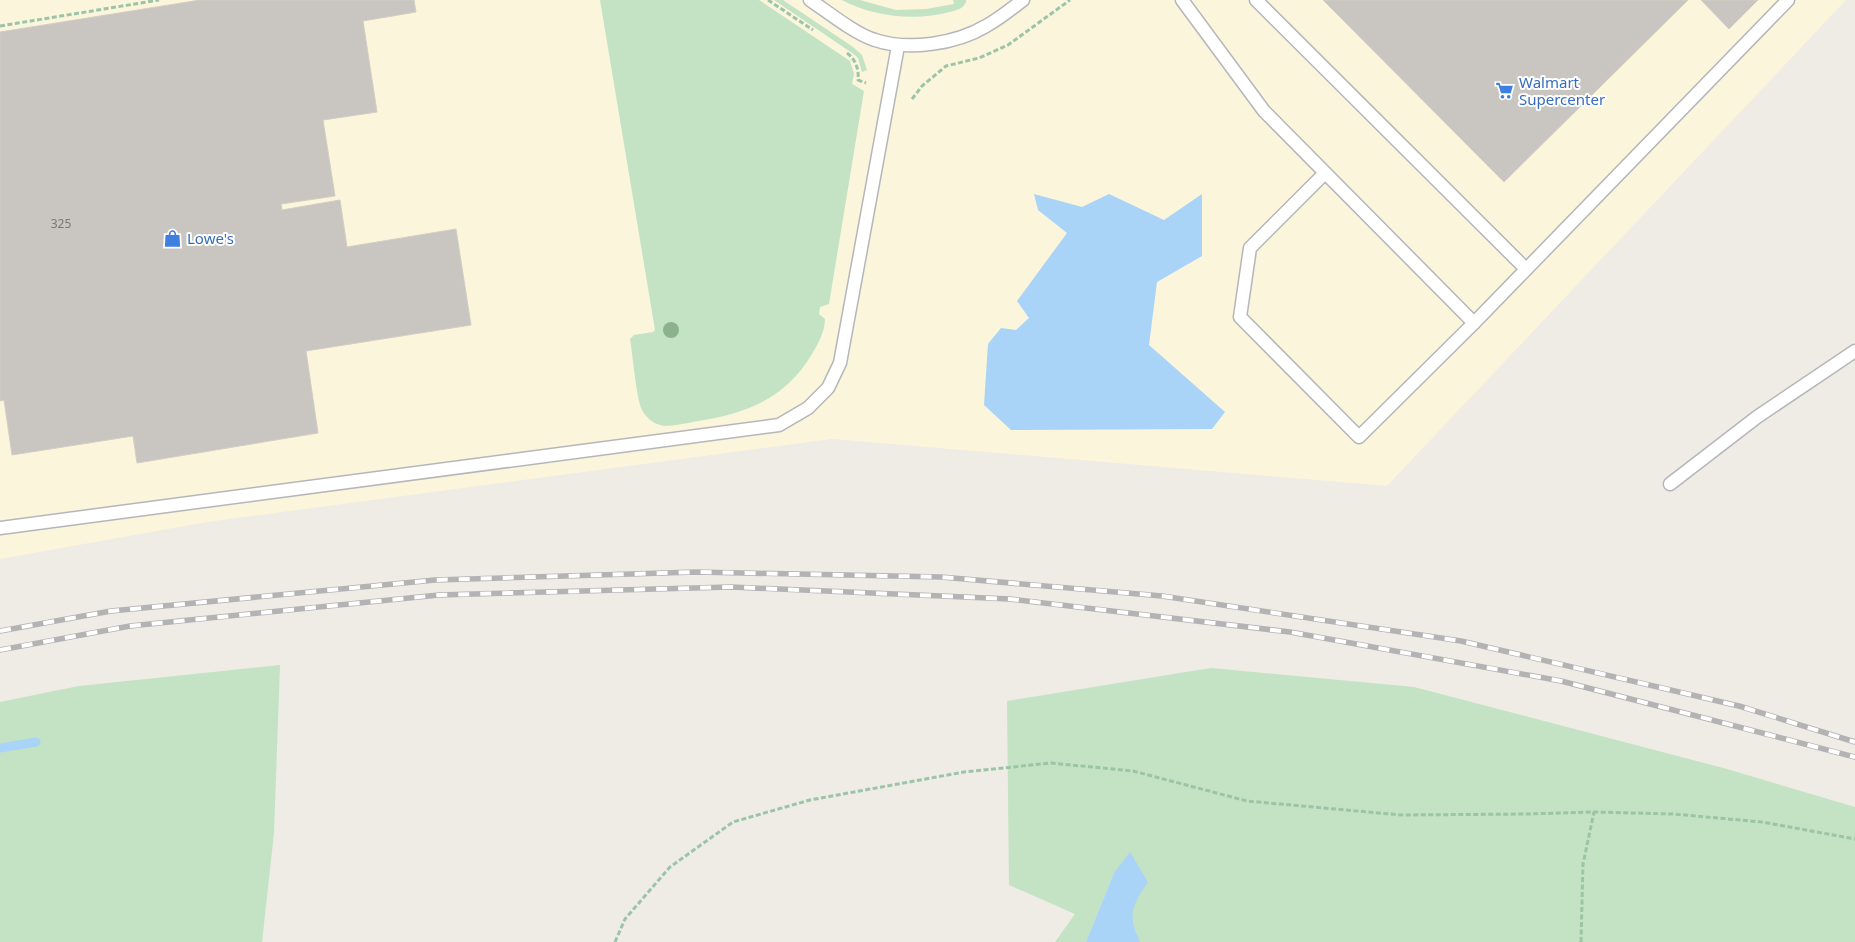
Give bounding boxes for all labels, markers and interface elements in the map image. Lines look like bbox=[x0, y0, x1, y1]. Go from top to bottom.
place label: Walmart Supercenter bbox=[1519, 72, 1605, 109]
supermarket icon: Walmart Supercenter bbox=[1495, 81, 1515, 101]
house number: 325 bbox=[51, 215, 71, 232]
shop icon: Lowe's bbox=[163, 228, 183, 248]
place label: Lowe's bbox=[187, 228, 234, 248]

